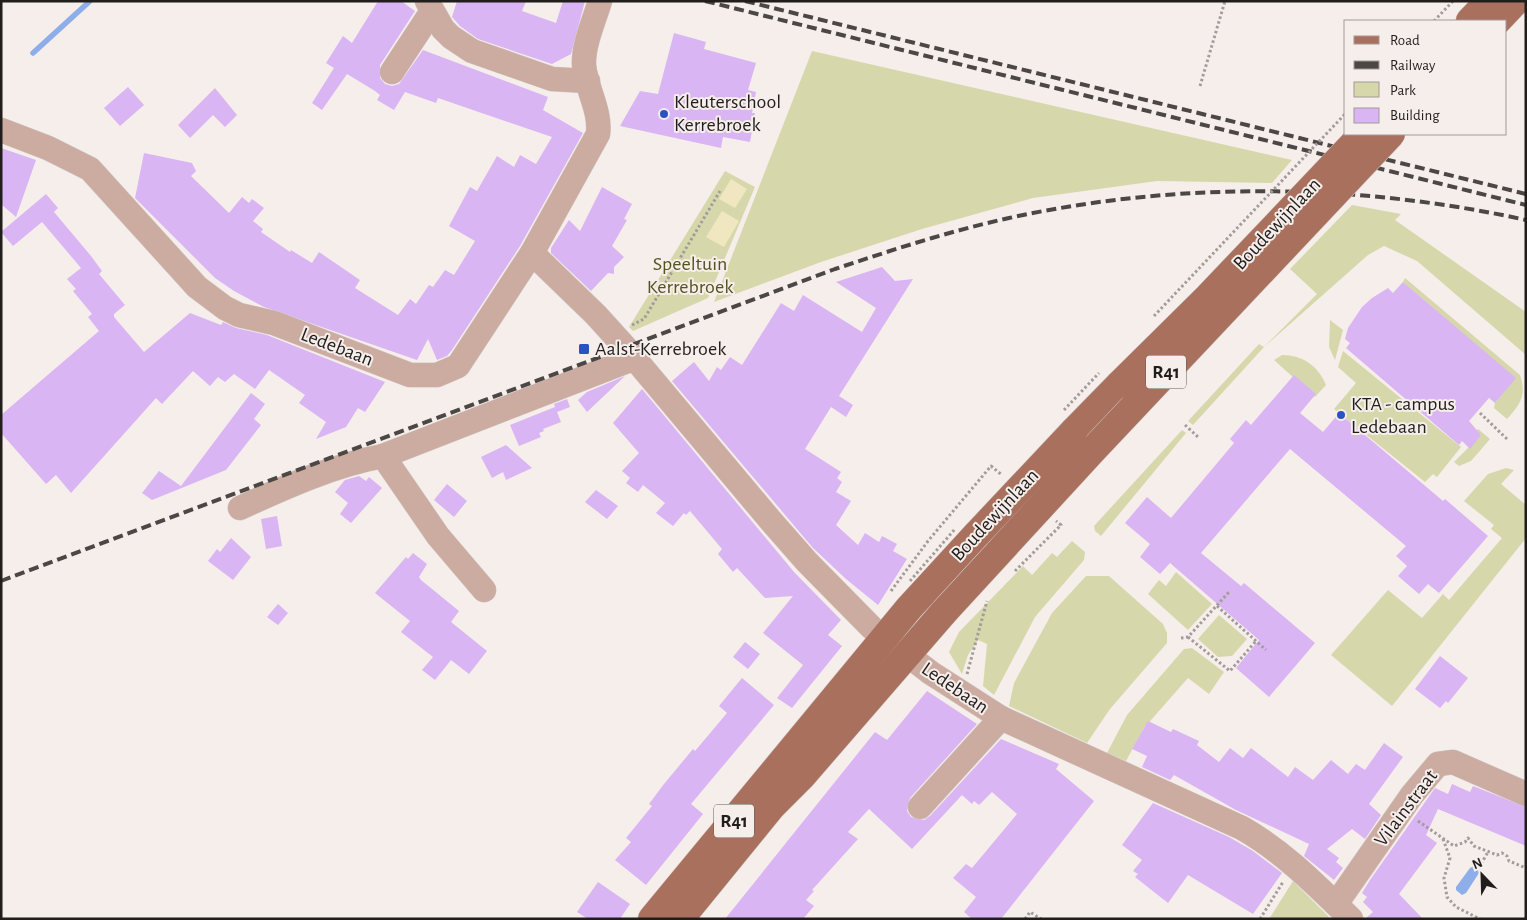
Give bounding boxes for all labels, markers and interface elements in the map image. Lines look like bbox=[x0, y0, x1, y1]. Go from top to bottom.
legend bbox=[1344, 20, 1507, 135]
text: Road bbox=[1390, 33, 1420, 48]
text: Railway bbox=[1390, 58, 1436, 73]
text: Park bbox=[1390, 83, 1416, 98]
place label: Kleuterschool Kerrebroek bbox=[674, 92, 781, 135]
marker: Kleuterschool Kerrebroek bbox=[658, 108, 670, 120]
text: Building bbox=[1390, 108, 1440, 123]
street label: Boudewijnlaan bbox=[1230, 174, 1324, 274]
park label: Speeltuin Kerrebroek bbox=[647, 254, 733, 297]
street label: Ledebaan bbox=[298, 324, 376, 370]
place label: Aalst-Kerrebroek bbox=[595, 339, 726, 359]
marker: Aalst-Kerrebroek bbox=[577, 342, 591, 356]
road number: R41 bbox=[1146, 356, 1186, 388]
place label: KTA - campus Ledebaan bbox=[1351, 394, 1455, 437]
marker: KTA - campus Ledebaan bbox=[1335, 409, 1347, 421]
street label: Boudewijnlaan bbox=[948, 465, 1042, 565]
street label: Ledebaan bbox=[918, 659, 992, 717]
street label: Vilainstraat bbox=[1371, 765, 1442, 850]
road number: R41 bbox=[714, 804, 754, 838]
north arrow bbox=[1457, 850, 1507, 900]
text: N bbox=[1470, 856, 1485, 872]

